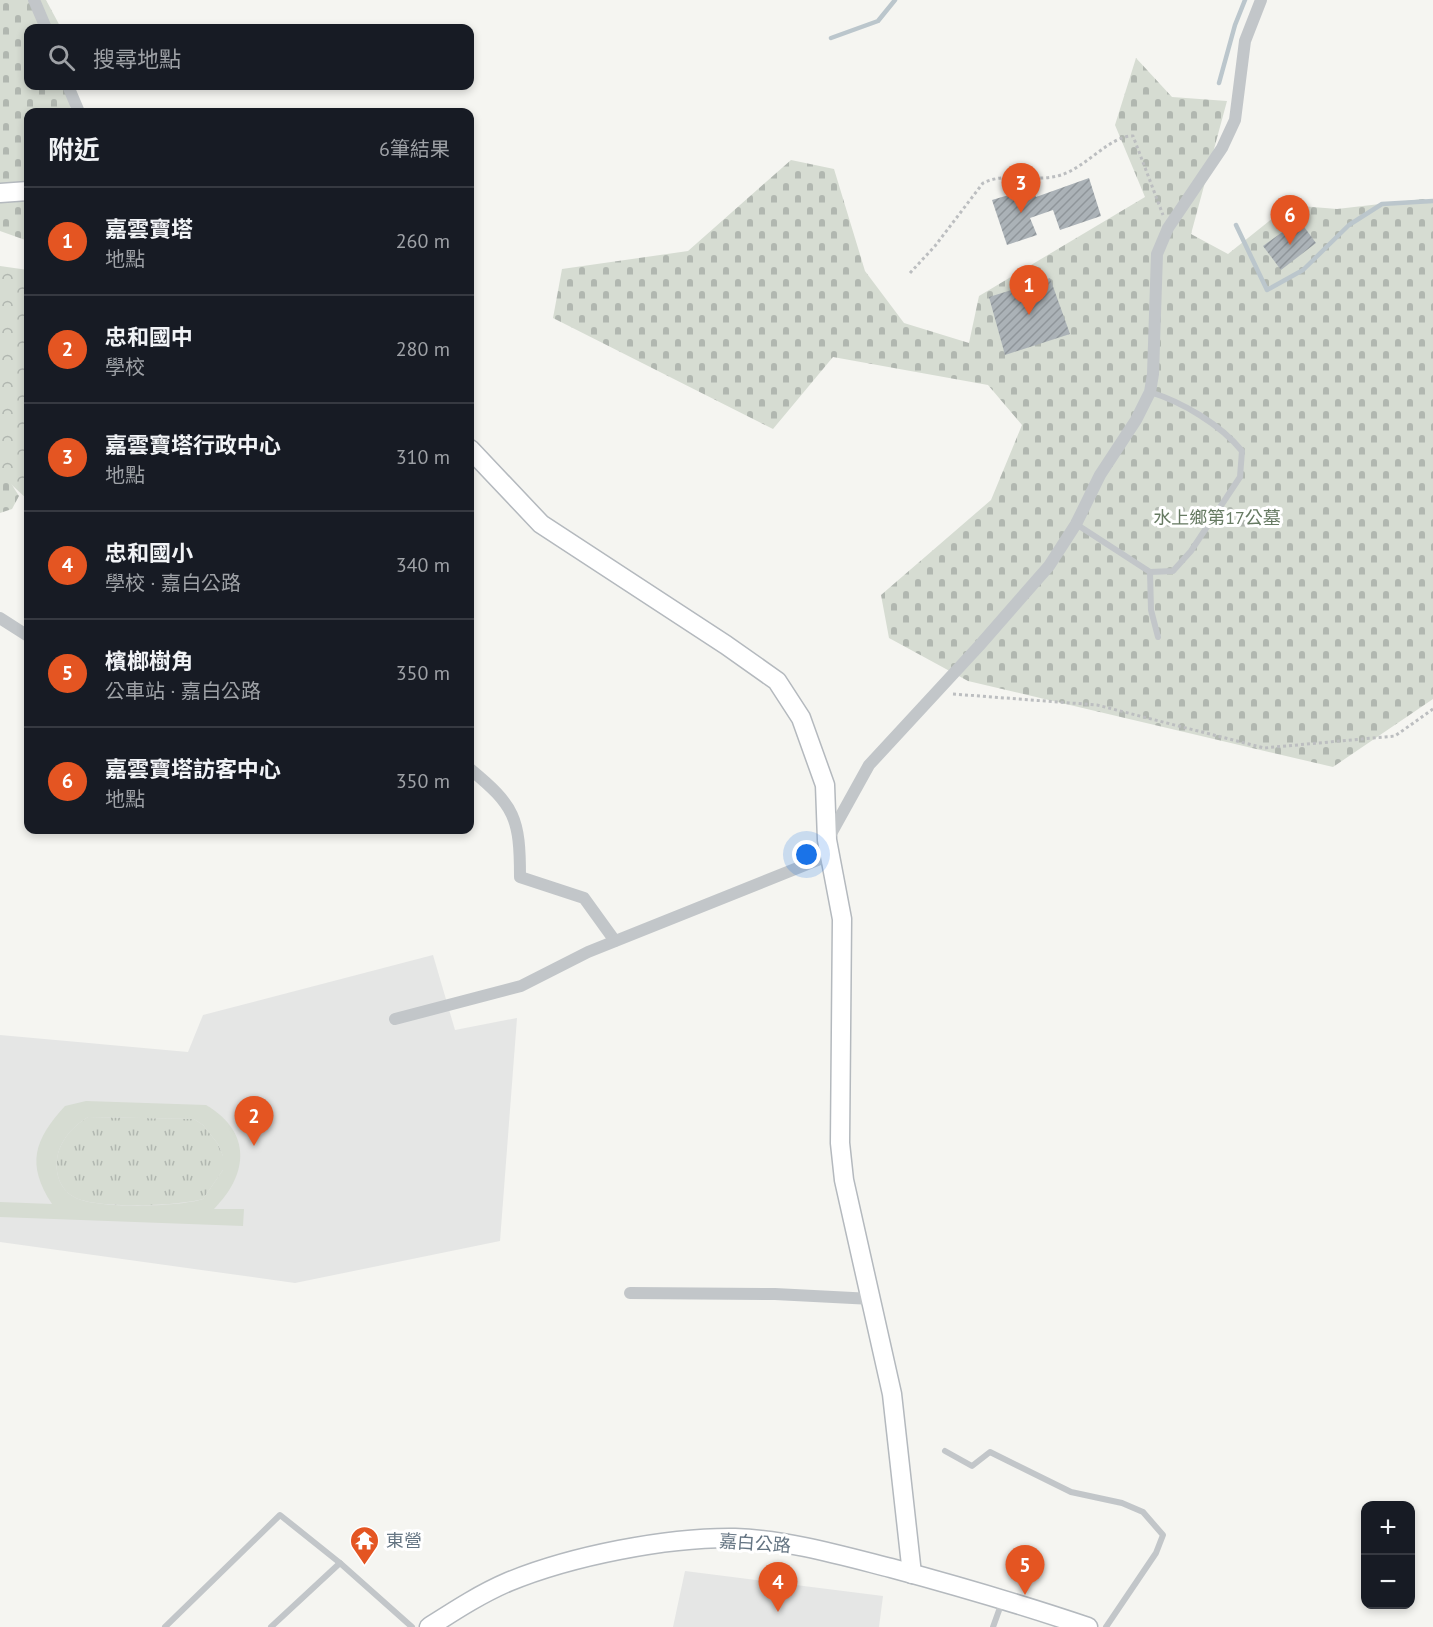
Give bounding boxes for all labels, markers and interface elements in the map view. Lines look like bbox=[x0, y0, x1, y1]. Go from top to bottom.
search box bbox=[24, 24, 474, 90]
icon: search bbox=[45, 41, 78, 74]
text: 搜尋地點 bbox=[93, 45, 181, 73]
text: 附近 bbox=[48, 133, 100, 166]
text: 6筆結果 bbox=[379, 136, 450, 162]
pin: 3 bbox=[1002, 164, 1040, 213]
pin: 6 bbox=[1270, 196, 1310, 245]
text: 嘉雲寶塔 bbox=[105, 215, 193, 243]
text: 1 bbox=[62, 228, 73, 254]
text: 260 m bbox=[396, 228, 450, 254]
text: 地點 bbox=[105, 246, 145, 272]
pin: 1 bbox=[1010, 266, 1048, 315]
text: 忠和國中 bbox=[105, 323, 193, 351]
text: 2 bbox=[62, 336, 73, 362]
text: 280 m bbox=[396, 336, 450, 362]
text: 學校 bbox=[105, 354, 145, 380]
text: 嘉雲寶塔行政中心 bbox=[105, 431, 281, 459]
text: 3 bbox=[62, 444, 73, 470]
text: 310 m bbox=[396, 444, 450, 470]
text: 地點 bbox=[105, 462, 145, 488]
park label: 水上鄉第17公墓 bbox=[1153, 506, 1281, 529]
text: 忠和國小 bbox=[105, 539, 193, 567]
text: 4 bbox=[62, 552, 73, 578]
text: 340 m bbox=[396, 552, 450, 578]
text: 學校 · 嘉白公路 bbox=[105, 570, 241, 596]
text: 檳榔樹角 bbox=[105, 647, 193, 675]
text: 5 bbox=[62, 660, 73, 686]
text: 350 m bbox=[396, 660, 450, 686]
text: 公車站 · 嘉白公路 bbox=[105, 678, 261, 704]
text: 嘉雲寶塔訪客中心 bbox=[105, 755, 281, 783]
text: 6 bbox=[62, 768, 73, 794]
text: 350 m bbox=[396, 768, 450, 794]
text: 地點 bbox=[105, 786, 145, 812]
your location bbox=[792, 840, 821, 869]
pin: 2 bbox=[234, 1096, 274, 1146]
map controls bbox=[1361, 1501, 1415, 1609]
button: + bbox=[1361, 1501, 1415, 1555]
temple icon: 東營 bbox=[349, 1524, 381, 1566]
place label: 東營 bbox=[386, 1529, 422, 1552]
street label: 嘉白公路 bbox=[718, 1529, 792, 1557]
pin: 5 bbox=[1006, 1546, 1044, 1595]
button: − bbox=[1361, 1555, 1415, 1609]
pin: 4 bbox=[758, 1562, 798, 1612]

